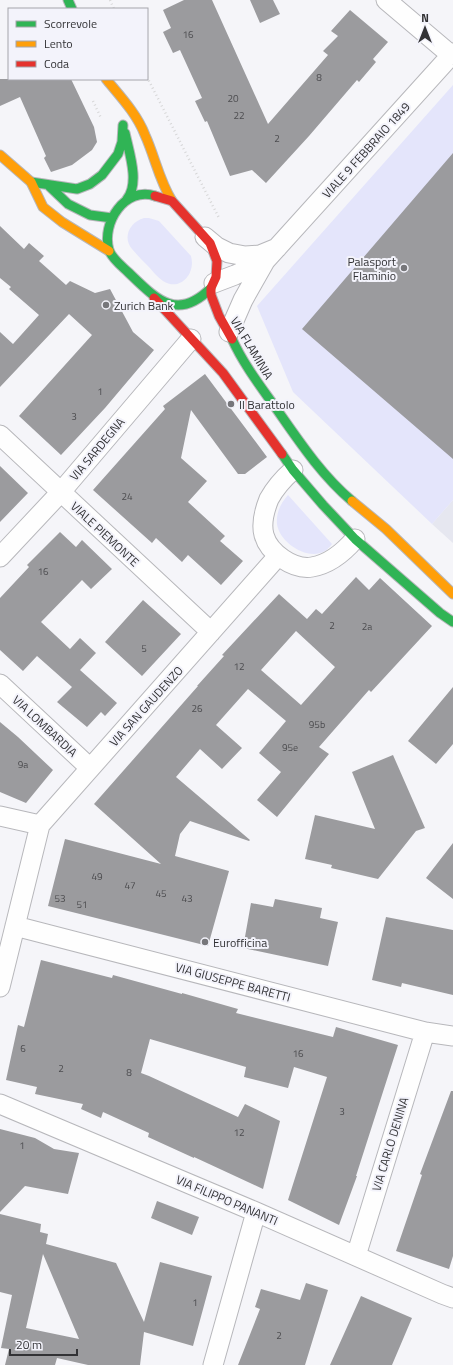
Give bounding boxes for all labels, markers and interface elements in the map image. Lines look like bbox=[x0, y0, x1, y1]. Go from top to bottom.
legend bbox=[8, 8, 148, 80]
north arrow bbox=[405, 8, 445, 48]
text: N bbox=[421, 10, 429, 26]
text: Scorrevole bbox=[44, 14, 97, 33]
house number: 16 bbox=[182, 27, 194, 42]
text: Lento bbox=[44, 34, 73, 53]
text: Coda bbox=[44, 54, 69, 73]
house number: 8 bbox=[316, 70, 322, 85]
house number: 20 bbox=[227, 91, 239, 106]
street label: VIALE 9 FEBBRAIO 1849 bbox=[317, 97, 415, 202]
house number: 22 bbox=[233, 108, 245, 123]
house number: 2 bbox=[274, 131, 280, 146]
place label: Palasport Flaminio bbox=[348, 252, 397, 285]
marker: Palasport Flaminio bbox=[399, 263, 409, 273]
place label: Zurich Bank bbox=[114, 296, 174, 315]
marker: Zurich Bank bbox=[101, 300, 111, 310]
street label: VIA FLAMINIA bbox=[226, 313, 278, 383]
house number: 1 bbox=[97, 384, 103, 399]
place label: Il Barattolo bbox=[239, 395, 295, 414]
marker: Il Barattolo bbox=[226, 399, 236, 409]
house number: 3 bbox=[71, 409, 77, 424]
street label: VIA SARDEGNA bbox=[65, 413, 129, 485]
house number: 24 bbox=[121, 489, 133, 504]
street label: VIALE PIEMONTE bbox=[66, 497, 144, 571]
house number: 16 bbox=[37, 564, 49, 579]
house number: 2 bbox=[329, 618, 335, 633]
house number: 2a bbox=[362, 619, 372, 634]
house number: 5 bbox=[141, 641, 147, 656]
house number: 12 bbox=[233, 659, 245, 674]
street label: VIA SAN GAUDENZO bbox=[104, 661, 188, 751]
street label: VIA LOMBARDIA bbox=[8, 691, 82, 761]
house number: 26 bbox=[191, 701, 203, 716]
house number: 95b bbox=[309, 717, 325, 732]
house number: 95e bbox=[282, 740, 298, 755]
house number: 9a bbox=[18, 757, 28, 772]
house number: 49 bbox=[91, 869, 103, 884]
house number: 47 bbox=[124, 878, 136, 893]
house number: 45 bbox=[155, 886, 167, 901]
house number: 53 bbox=[54, 891, 66, 906]
house number: 43 bbox=[181, 891, 193, 906]
house number: 51 bbox=[76, 897, 88, 912]
place label: Eurofficina bbox=[213, 933, 267, 952]
marker: Eurofficina bbox=[200, 937, 210, 947]
street label: VIA GIUSEPPE BARETTI bbox=[173, 957, 293, 1007]
house number: 6 bbox=[20, 1041, 26, 1056]
house number: 16 bbox=[292, 1046, 304, 1061]
house number: 2 bbox=[58, 1061, 64, 1076]
house number: 8 bbox=[126, 1065, 132, 1080]
street label: VIA CARLO DENINA bbox=[367, 1095, 413, 1193]
house number: 3 bbox=[339, 1104, 345, 1119]
house number: 12 bbox=[233, 1125, 245, 1140]
house number: 1 bbox=[19, 1138, 25, 1153]
street label: VIA FILIPPO PANANTI bbox=[173, 1170, 281, 1230]
house number: 1 bbox=[192, 1295, 198, 1310]
house number: 2 bbox=[276, 1328, 282, 1343]
scale bar bbox=[10, 1331, 77, 1357]
text: 20 m bbox=[16, 1335, 42, 1354]

